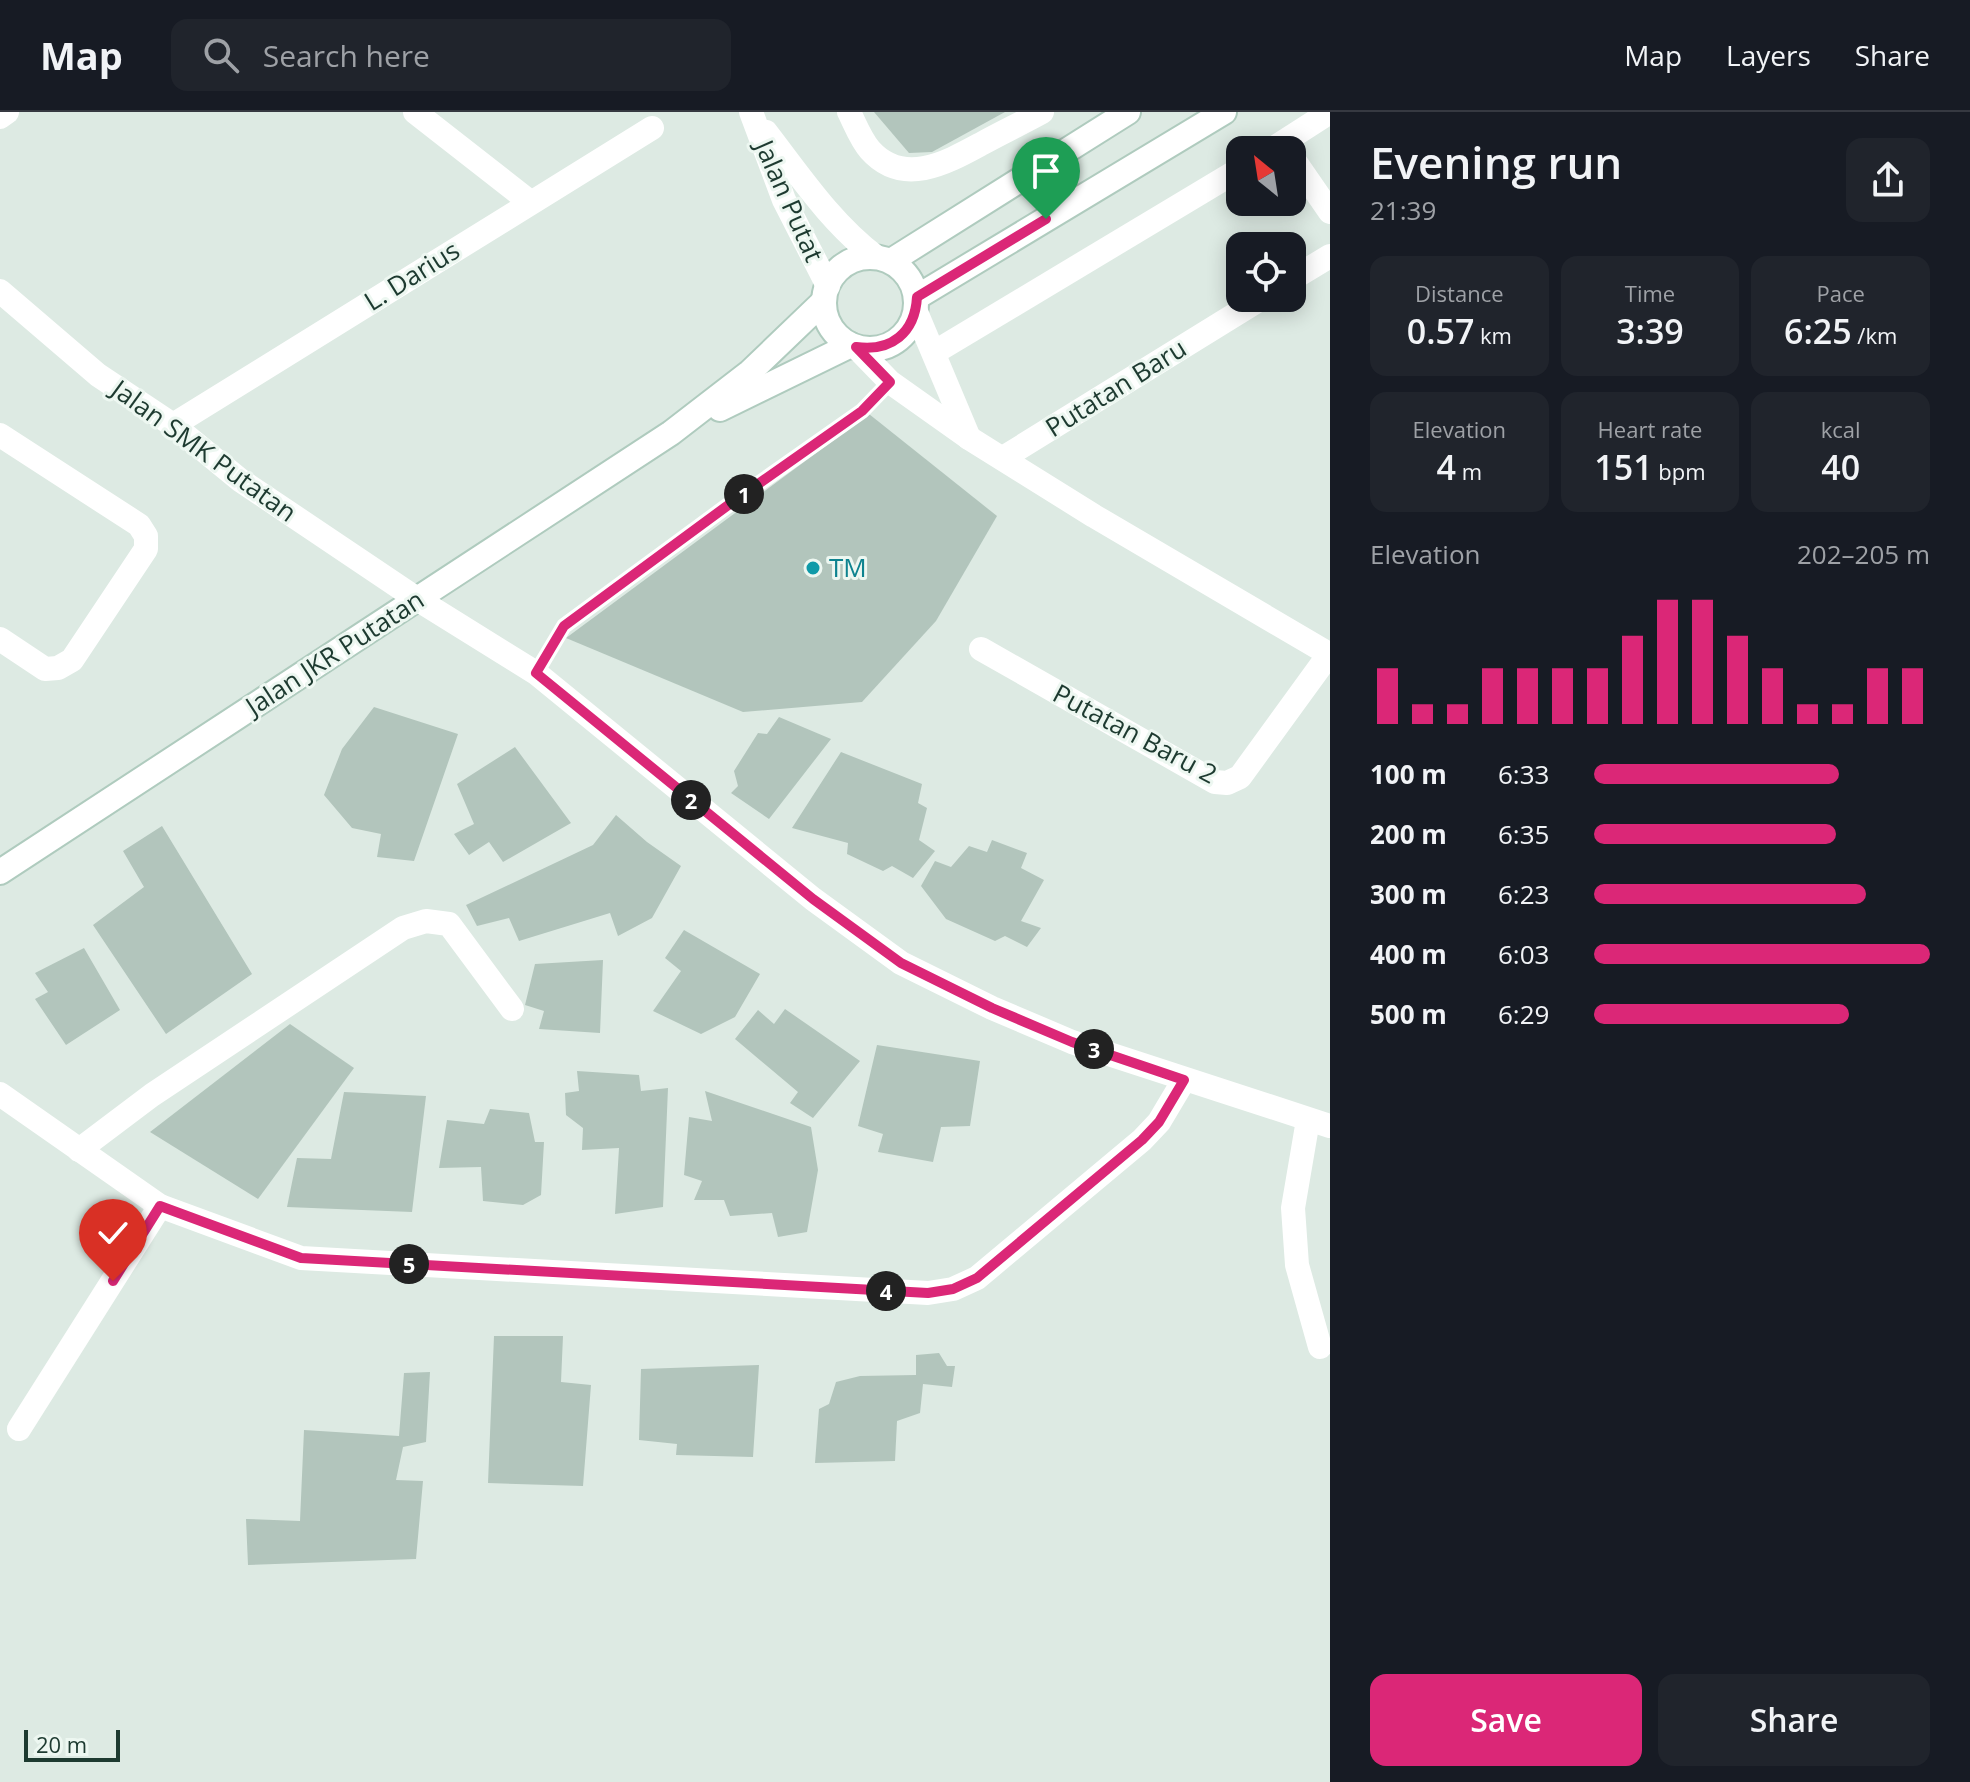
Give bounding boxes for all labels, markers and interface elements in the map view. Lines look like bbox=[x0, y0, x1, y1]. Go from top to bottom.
search box bbox=[171, 19, 731, 91]
text: Map bbox=[40, 29, 123, 81]
icon: search bbox=[199, 33, 243, 77]
text: Search here bbox=[263, 35, 430, 76]
text: Map bbox=[1624, 36, 1682, 74]
text: Layers bbox=[1726, 36, 1811, 74]
text: Share bbox=[1855, 36, 1930, 74]
street label: Jalan Putat bbox=[746, 131, 833, 267]
text: Evening run bbox=[1370, 132, 1622, 192]
north arrow bbox=[1226, 136, 1306, 216]
map controls bbox=[1226, 136, 1306, 312]
pin bbox=[1012, 137, 1080, 219]
button: share bbox=[1846, 138, 1930, 222]
icon: arrive bbox=[1024, 149, 1068, 193]
text: 21:39 bbox=[1370, 192, 1436, 228]
street label: L. Darius bbox=[357, 232, 466, 319]
button: locate bbox=[1226, 232, 1306, 312]
text: Distance bbox=[1415, 278, 1504, 308]
text: Time bbox=[1625, 278, 1675, 308]
text: Pace bbox=[1816, 278, 1865, 308]
text: 0.57 bbox=[1407, 308, 1474, 354]
text: 3:39 bbox=[1616, 308, 1684, 354]
text: 6:25 bbox=[1784, 308, 1852, 354]
text: km bbox=[1474, 320, 1512, 350]
text: /km bbox=[1852, 320, 1897, 350]
street label: Putatan Baru bbox=[1038, 330, 1193, 445]
street label: Jalan SMK Putatan bbox=[102, 369, 304, 530]
text: Elevation bbox=[1413, 414, 1506, 444]
text: Heart rate bbox=[1598, 414, 1702, 444]
text: kcal bbox=[1821, 414, 1861, 444]
text: 4 bbox=[1437, 444, 1456, 490]
text: 151 bbox=[1594, 444, 1653, 490]
text: 40 bbox=[1821, 444, 1860, 490]
text: m bbox=[1456, 456, 1482, 486]
text: bpm bbox=[1653, 456, 1706, 486]
pin: 1 bbox=[724, 474, 764, 514]
text: 1 bbox=[738, 479, 750, 509]
text: Elevation bbox=[1370, 536, 1480, 572]
text: 202–205 m bbox=[1797, 536, 1930, 572]
place label: TM bbox=[829, 549, 867, 585]
marker: TM bbox=[804, 559, 822, 577]
street label: Jalan JKR Putatan bbox=[236, 581, 431, 725]
street label: Putatan Baru 2 bbox=[1047, 675, 1224, 792]
text: 100 m bbox=[1370, 756, 1447, 792]
text: 6:33 bbox=[1498, 756, 1549, 792]
pin: 2 bbox=[671, 780, 711, 820]
text: 2 bbox=[685, 785, 697, 815]
text: 200 m bbox=[1370, 816, 1447, 852]
text: 6:35 bbox=[1498, 816, 1549, 852]
text: 300 m bbox=[1370, 876, 1447, 912]
text: 6:23 bbox=[1498, 876, 1549, 912]
text: 400 m bbox=[1370, 936, 1447, 972]
text: 6:03 bbox=[1498, 936, 1549, 972]
text: 500 m bbox=[1370, 996, 1447, 1032]
text: 6:29 bbox=[1498, 996, 1549, 1032]
pin: 3 bbox=[1074, 1029, 1114, 1069]
text: 3 bbox=[1088, 1034, 1100, 1064]
pin bbox=[79, 1199, 147, 1281]
icon: check bbox=[91, 1211, 135, 1255]
pin: 5 bbox=[389, 1244, 429, 1284]
text: 5 bbox=[403, 1249, 415, 1279]
pin: 4 bbox=[866, 1271, 906, 1311]
text: 4 bbox=[880, 1276, 892, 1306]
button: Save bbox=[1370, 1674, 1642, 1766]
button: Share bbox=[1658, 1674, 1930, 1766]
scale bar bbox=[24, 1726, 120, 1762]
text: 20 m bbox=[36, 1729, 87, 1759]

